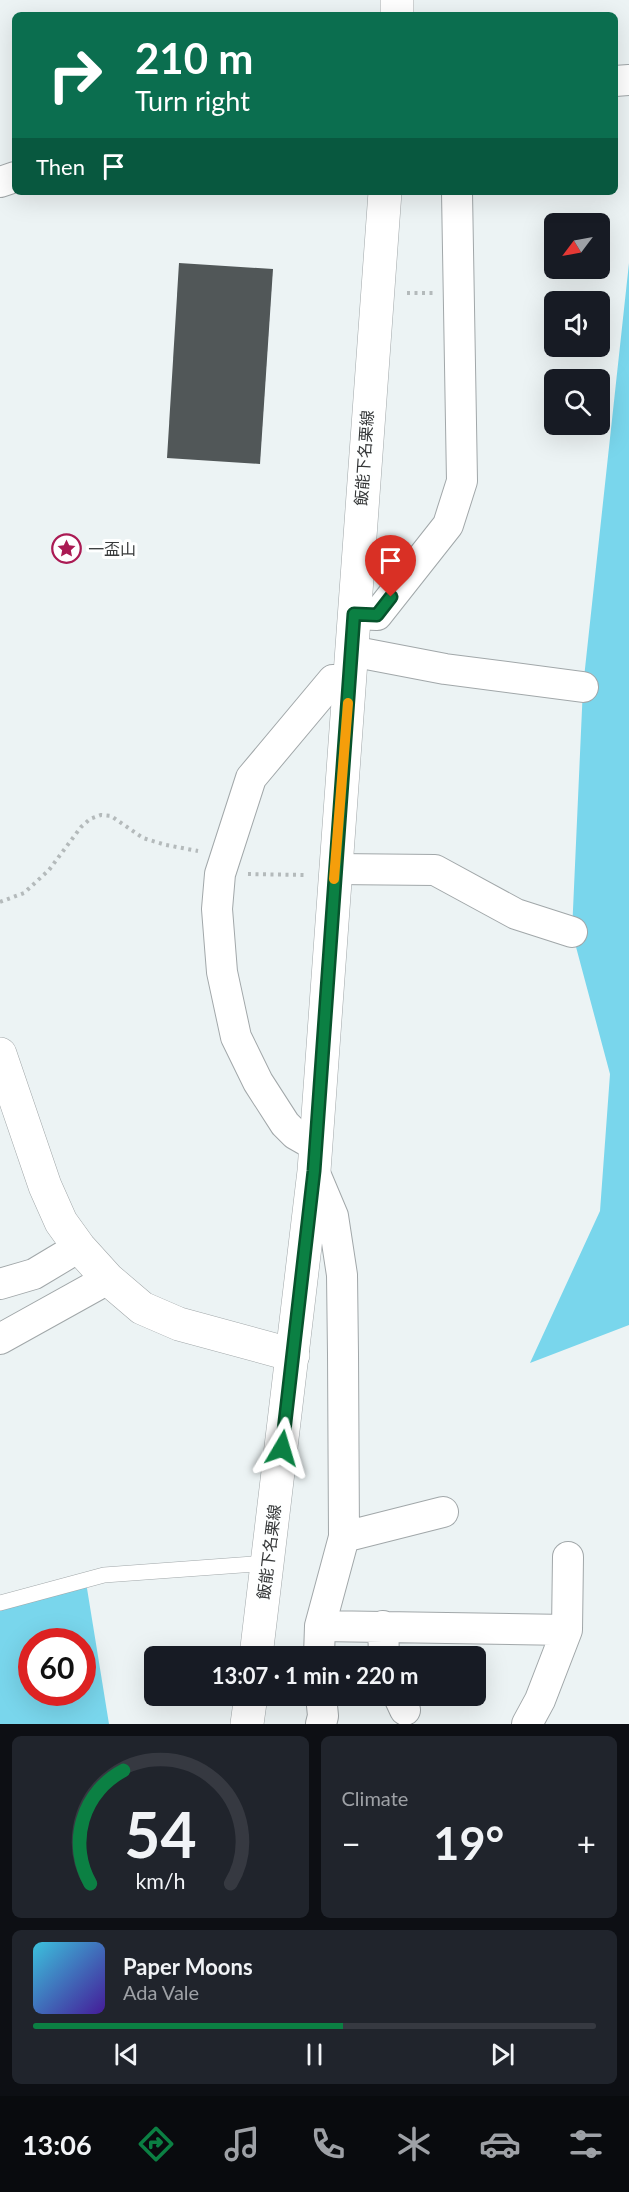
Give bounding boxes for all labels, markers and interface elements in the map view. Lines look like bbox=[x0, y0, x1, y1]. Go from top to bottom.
text: 210 m bbox=[135, 33, 253, 83]
icon: right bbox=[36, 36, 114, 114]
text: Turn right bbox=[135, 84, 250, 117]
icon: arrive bbox=[97, 150, 130, 183]
text: Then bbox=[36, 153, 85, 180]
north arrow bbox=[544, 213, 610, 279]
map controls bbox=[544, 213, 610, 435]
button: sound bbox=[544, 291, 610, 357]
button: search bbox=[544, 369, 610, 435]
street label: 飯能下名栗線 bbox=[351, 409, 376, 507]
place icon: 一盃山 bbox=[51, 533, 83, 565]
pin bbox=[365, 535, 416, 597]
place label: 一盃山 bbox=[88, 539, 136, 558]
icon: arrive bbox=[374, 544, 407, 577]
position arrow bbox=[250, 1416, 314, 1480]
street label: 飯能下名栗線 bbox=[253, 1503, 284, 1601]
speed limit sign: 60 bbox=[18, 1628, 96, 1706]
text: 13:07 · 1 min · 220 m bbox=[212, 1662, 418, 1689]
text: Climate bbox=[342, 1786, 408, 1810]
text: 54 bbox=[124, 1796, 196, 1871]
text: 19° bbox=[433, 1816, 504, 1870]
text: − bbox=[342, 1823, 361, 1863]
text: + bbox=[577, 1823, 596, 1863]
text: km/h bbox=[135, 1868, 185, 1894]
text: Paper Moons bbox=[123, 1953, 253, 1980]
text: Ada Vale bbox=[123, 1980, 199, 2004]
icon: previous bbox=[110, 2038, 143, 2071]
icon: pause bbox=[298, 2038, 331, 2071]
icon: next bbox=[486, 2038, 519, 2071]
icon: directions bbox=[135, 2123, 177, 2165]
icon: music bbox=[221, 2123, 263, 2165]
icon: phone bbox=[307, 2123, 349, 2165]
icon: climate bbox=[393, 2123, 435, 2165]
icon: car bbox=[479, 2123, 521, 2165]
icon: filters bbox=[565, 2123, 607, 2165]
text: 13:06 bbox=[22, 2128, 92, 2161]

